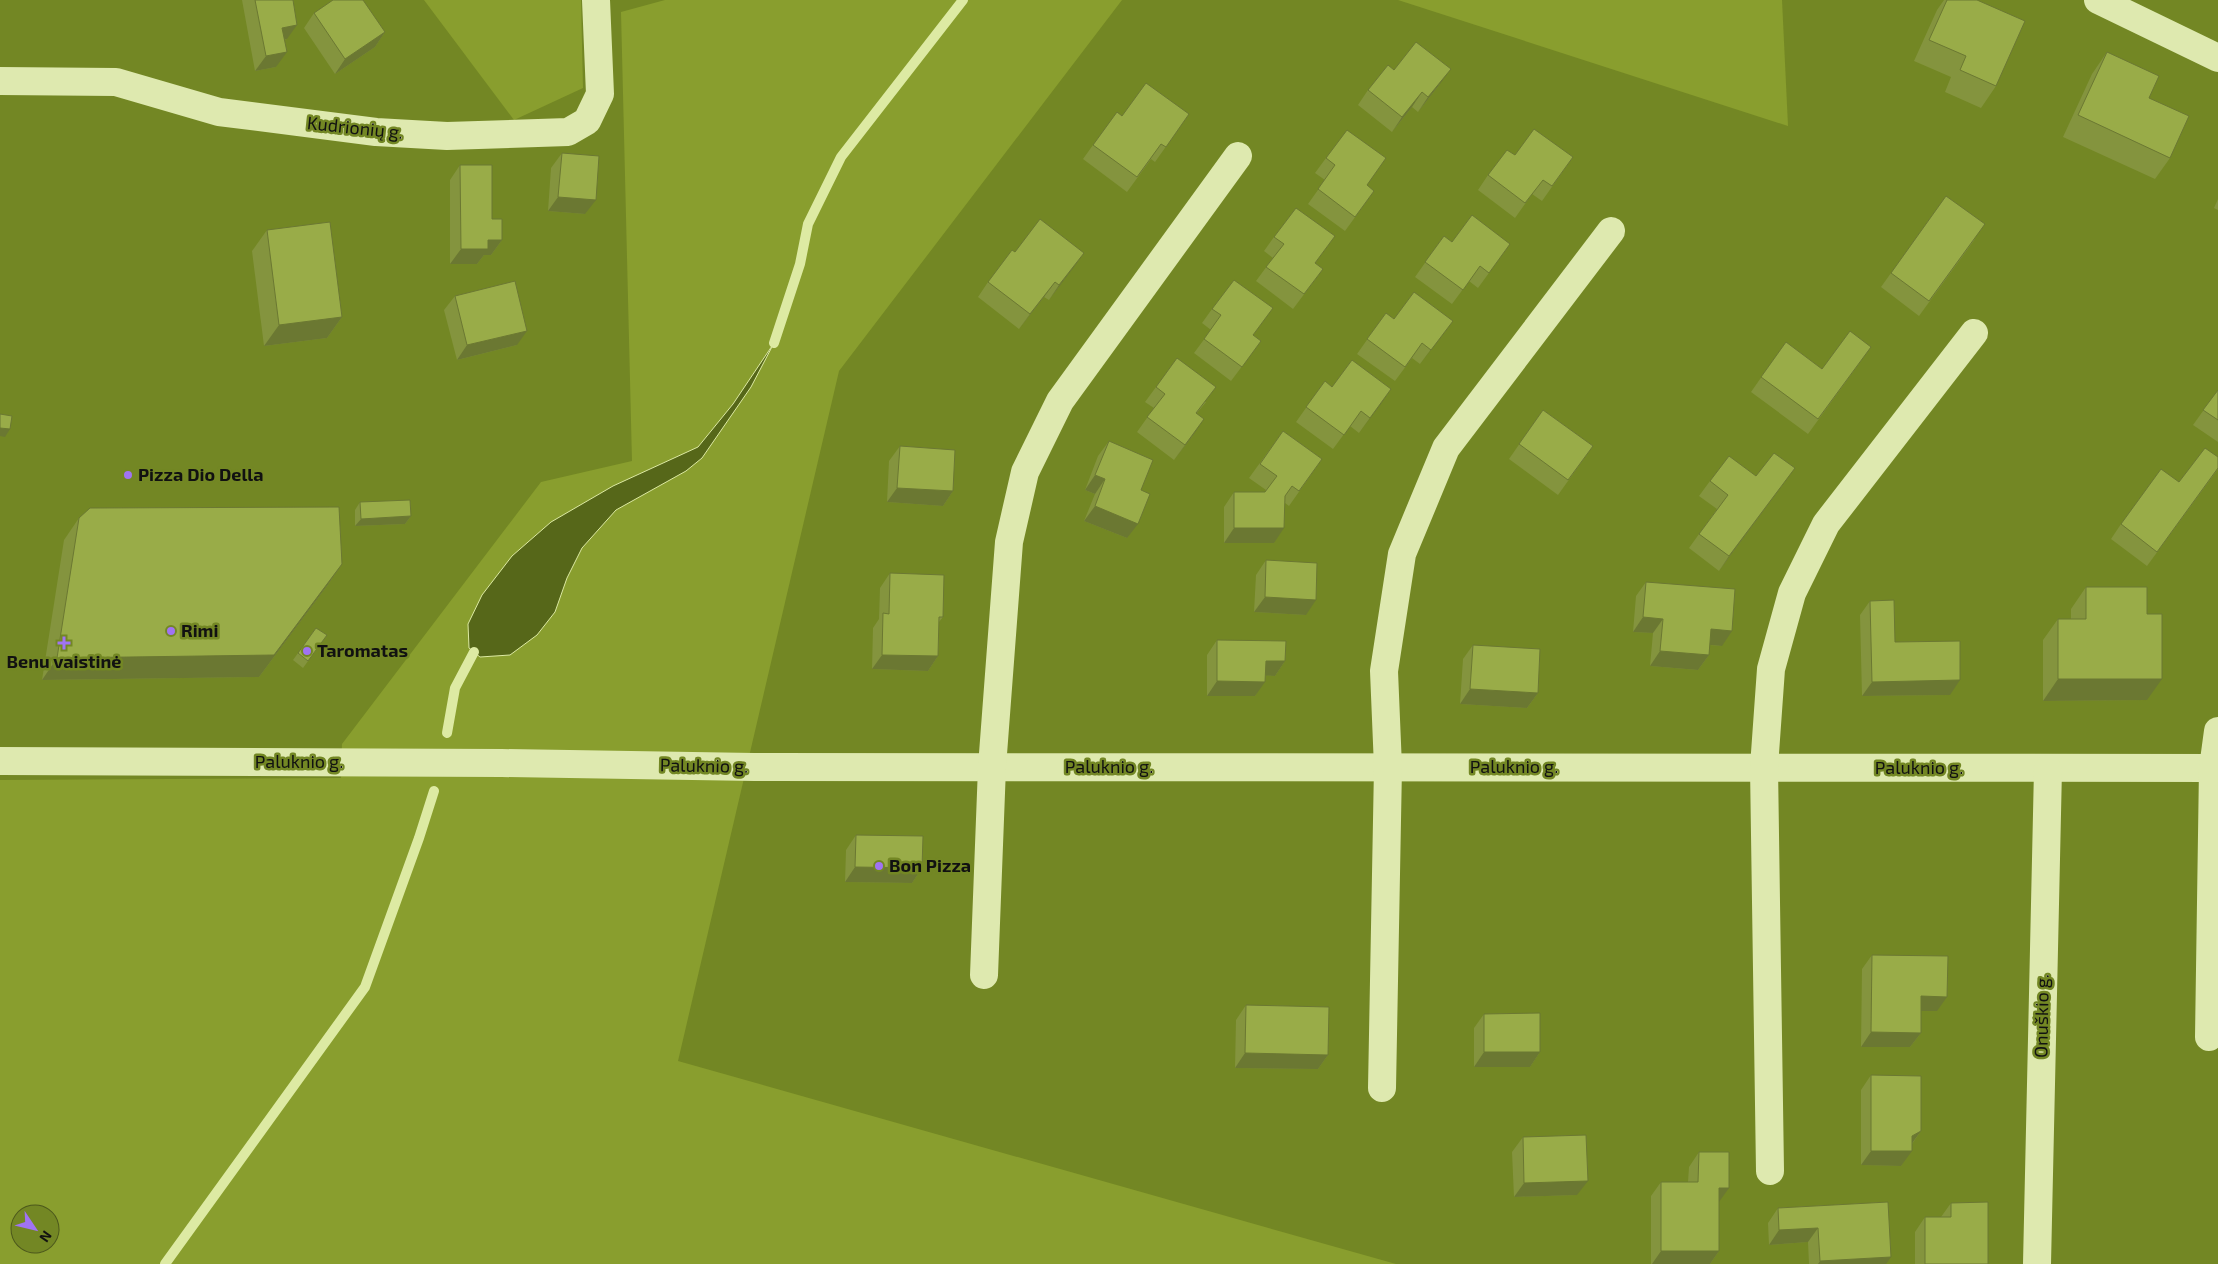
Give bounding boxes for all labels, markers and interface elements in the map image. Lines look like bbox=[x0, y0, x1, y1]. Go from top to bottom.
street label: Kudrionių g. bbox=[306, 111, 404, 143]
place label: Pizza Dio Della bbox=[138, 463, 263, 485]
marker: Pizza Dio Della bbox=[122, 469, 134, 481]
place label: Rimi bbox=[181, 619, 218, 641]
marker: Rimi bbox=[165, 625, 177, 637]
marker: Benu vaistinė bbox=[58, 637, 70, 649]
place label: Taromatas bbox=[317, 639, 408, 661]
marker: Taromatas bbox=[301, 645, 313, 657]
place label: Benu vaistinė bbox=[7, 650, 121, 672]
street label: Paluknio g. bbox=[255, 750, 343, 772]
street label: Paluknio g. bbox=[660, 753, 748, 777]
street label: Paluknio g. bbox=[1065, 755, 1153, 777]
street label: Paluknio g. bbox=[1470, 755, 1558, 777]
street label: Paluknio g. bbox=[1875, 756, 1963, 778]
place label: Bon Pizza bbox=[889, 854, 971, 876]
marker: Bon Pizza bbox=[873, 860, 885, 872]
street label: Onuškio g. bbox=[2029, 974, 2053, 1058]
north arrow bbox=[10, 1204, 60, 1254]
text: N bbox=[36, 1228, 56, 1246]

